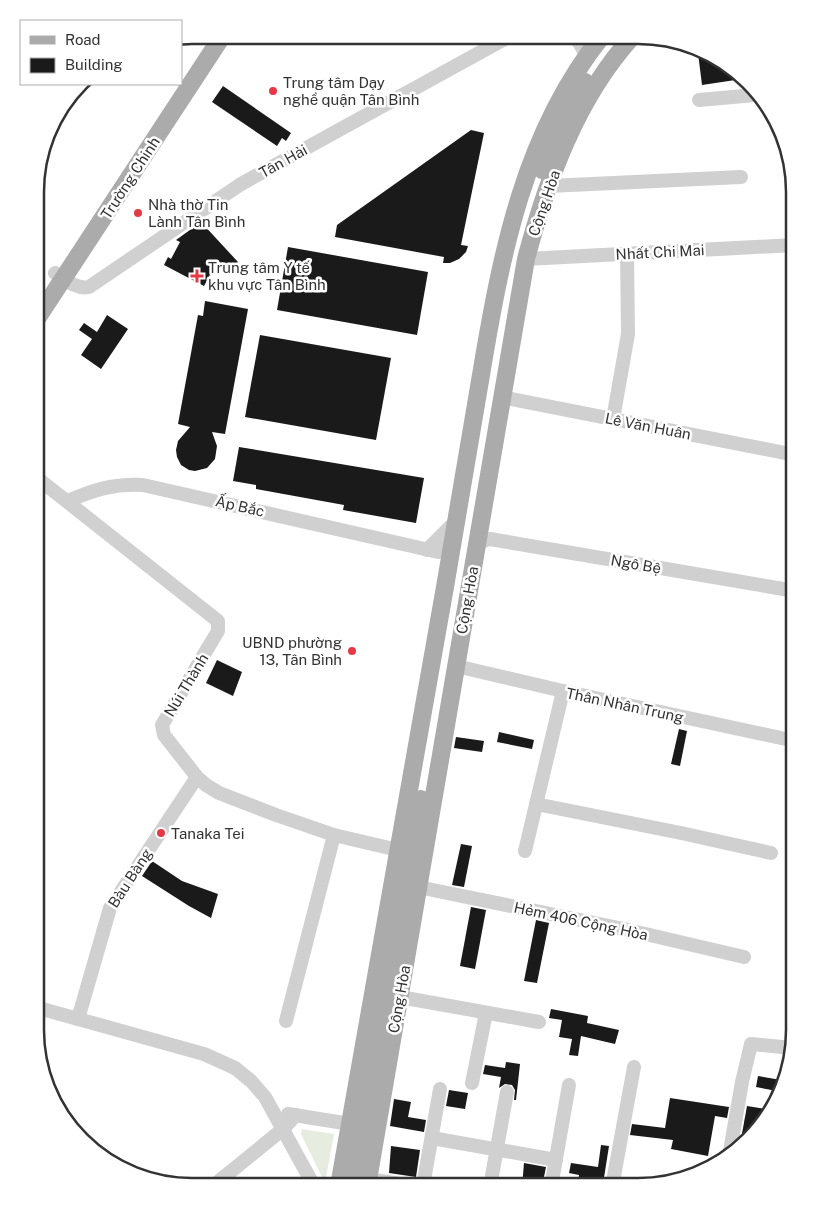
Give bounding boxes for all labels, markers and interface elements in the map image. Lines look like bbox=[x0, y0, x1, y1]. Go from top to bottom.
legend bbox=[20, 20, 182, 85]
text: Road bbox=[65, 31, 101, 48]
text: Building bbox=[65, 56, 123, 73]
place label: Trung tâm Dạy nghề quận Tân Bình bbox=[283, 74, 419, 108]
marker: Trung tâm Dạy nghề quận Tân Bình bbox=[267, 85, 279, 97]
street label: Trường Chinh bbox=[97, 134, 163, 222]
street label: Tân Hải bbox=[256, 141, 310, 181]
street label: Cộng Hòa bbox=[525, 168, 563, 238]
place label: Nhà thờ Tin Lành Tân Bình bbox=[148, 196, 245, 230]
marker: Nhà thờ Tin Lành Tân Bình bbox=[132, 207, 144, 219]
street label: Nhất Chi Mai bbox=[615, 241, 705, 263]
place label: Trung tâm Y tế khu vực Tân Bình bbox=[208, 259, 326, 293]
marker: Trung tâm Y tế khu vực Tân Bình bbox=[190, 269, 204, 283]
street label: Lê Văn Huân bbox=[604, 409, 692, 443]
street label: Ấp Bắc bbox=[214, 490, 267, 520]
street label: Ngô Bệ bbox=[609, 551, 663, 577]
street label: Cộng Hòa bbox=[453, 565, 481, 635]
place label: UBND phường 13, Tân Bình bbox=[242, 634, 342, 668]
marker: UBND phường 13, Tân Bình bbox=[346, 645, 358, 657]
street label: Núi Thành bbox=[161, 650, 211, 720]
street label: Thân Nhân Trung bbox=[565, 684, 685, 726]
place label: Tanaka Tei bbox=[171, 825, 244, 842]
marker: Tanaka Tei bbox=[155, 827, 167, 839]
street label: Bàu Bàng bbox=[105, 845, 155, 911]
street label: Hẻm 406 Cộng Hòa bbox=[512, 898, 650, 944]
street label: Cộng Hòa bbox=[385, 964, 413, 1034]

